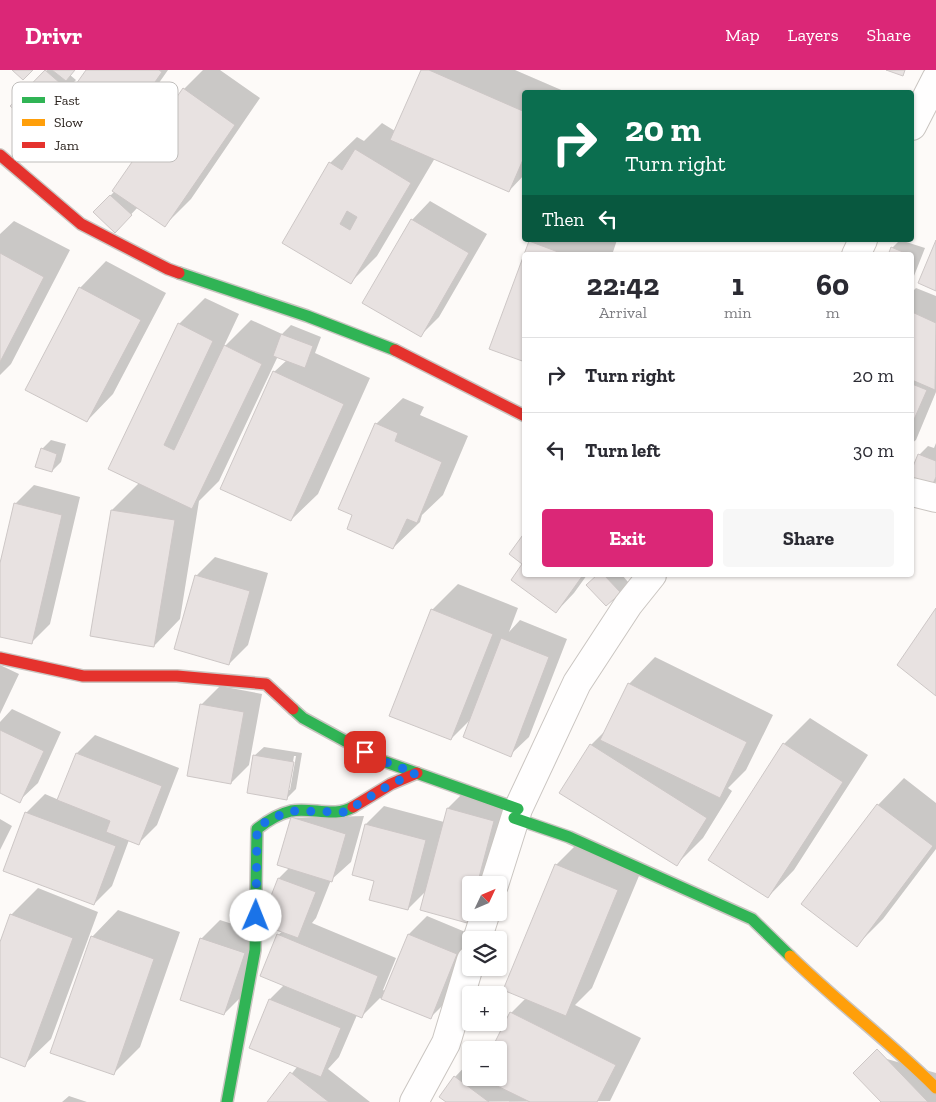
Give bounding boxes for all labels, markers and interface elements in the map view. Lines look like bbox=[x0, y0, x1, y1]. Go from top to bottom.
text: Drivr bbox=[25, 21, 82, 50]
text: Map bbox=[725, 24, 760, 46]
text: Layers bbox=[788, 24, 839, 46]
text: Share bbox=[867, 24, 911, 46]
legend bbox=[12, 82, 178, 162]
text: Fast bbox=[54, 92, 81, 109]
text: 20 m bbox=[625, 108, 701, 150]
icon: right bbox=[542, 110, 607, 175]
text: Slow bbox=[54, 114, 83, 131]
text: Jam bbox=[54, 137, 79, 154]
text: Turn right bbox=[625, 150, 726, 177]
icon: left bbox=[594, 205, 622, 233]
text: Then bbox=[542, 208, 584, 231]
text: 22:42 bbox=[587, 267, 659, 303]
text: 1 bbox=[732, 267, 744, 303]
text: 60 bbox=[816, 267, 849, 303]
text: Arrival bbox=[599, 303, 647, 322]
text: min bbox=[724, 303, 751, 322]
text: m bbox=[826, 303, 840, 322]
icon: right bbox=[542, 361, 570, 389]
text: Turn right bbox=[585, 364, 675, 387]
text: 20 m bbox=[853, 364, 894, 387]
icon: left bbox=[542, 436, 570, 464]
text: Turn left bbox=[585, 439, 660, 462]
text: 30 m bbox=[853, 439, 894, 462]
button: Exit bbox=[542, 509, 713, 567]
button: Share bbox=[723, 509, 894, 567]
pin bbox=[344, 731, 386, 773]
icon: arrive bbox=[351, 738, 379, 766]
north arrow bbox=[462, 876, 508, 921]
map controls bbox=[462, 876, 507, 1086]
position arrow bbox=[229, 889, 281, 941]
button: layers bbox=[462, 931, 507, 976]
button: + bbox=[462, 986, 507, 1031]
button: − bbox=[462, 1041, 507, 1086]

